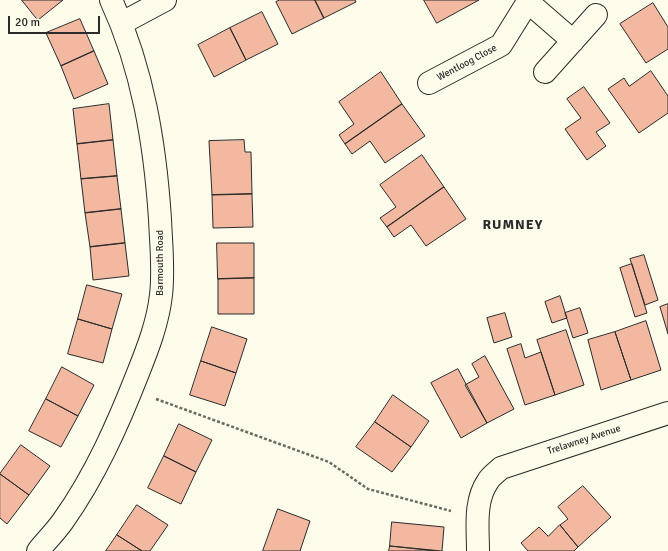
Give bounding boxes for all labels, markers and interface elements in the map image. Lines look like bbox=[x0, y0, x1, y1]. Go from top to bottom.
scale bar bbox=[10, 8, 102, 34]
text: 20 m bbox=[15, 15, 40, 30]
street label: Wentloog Close bbox=[435, 42, 499, 84]
district label: RUMNEY bbox=[483, 217, 543, 233]
street label: Barmouth Road bbox=[154, 230, 166, 296]
street label: Trelawney Avenue bbox=[546, 422, 622, 458]

